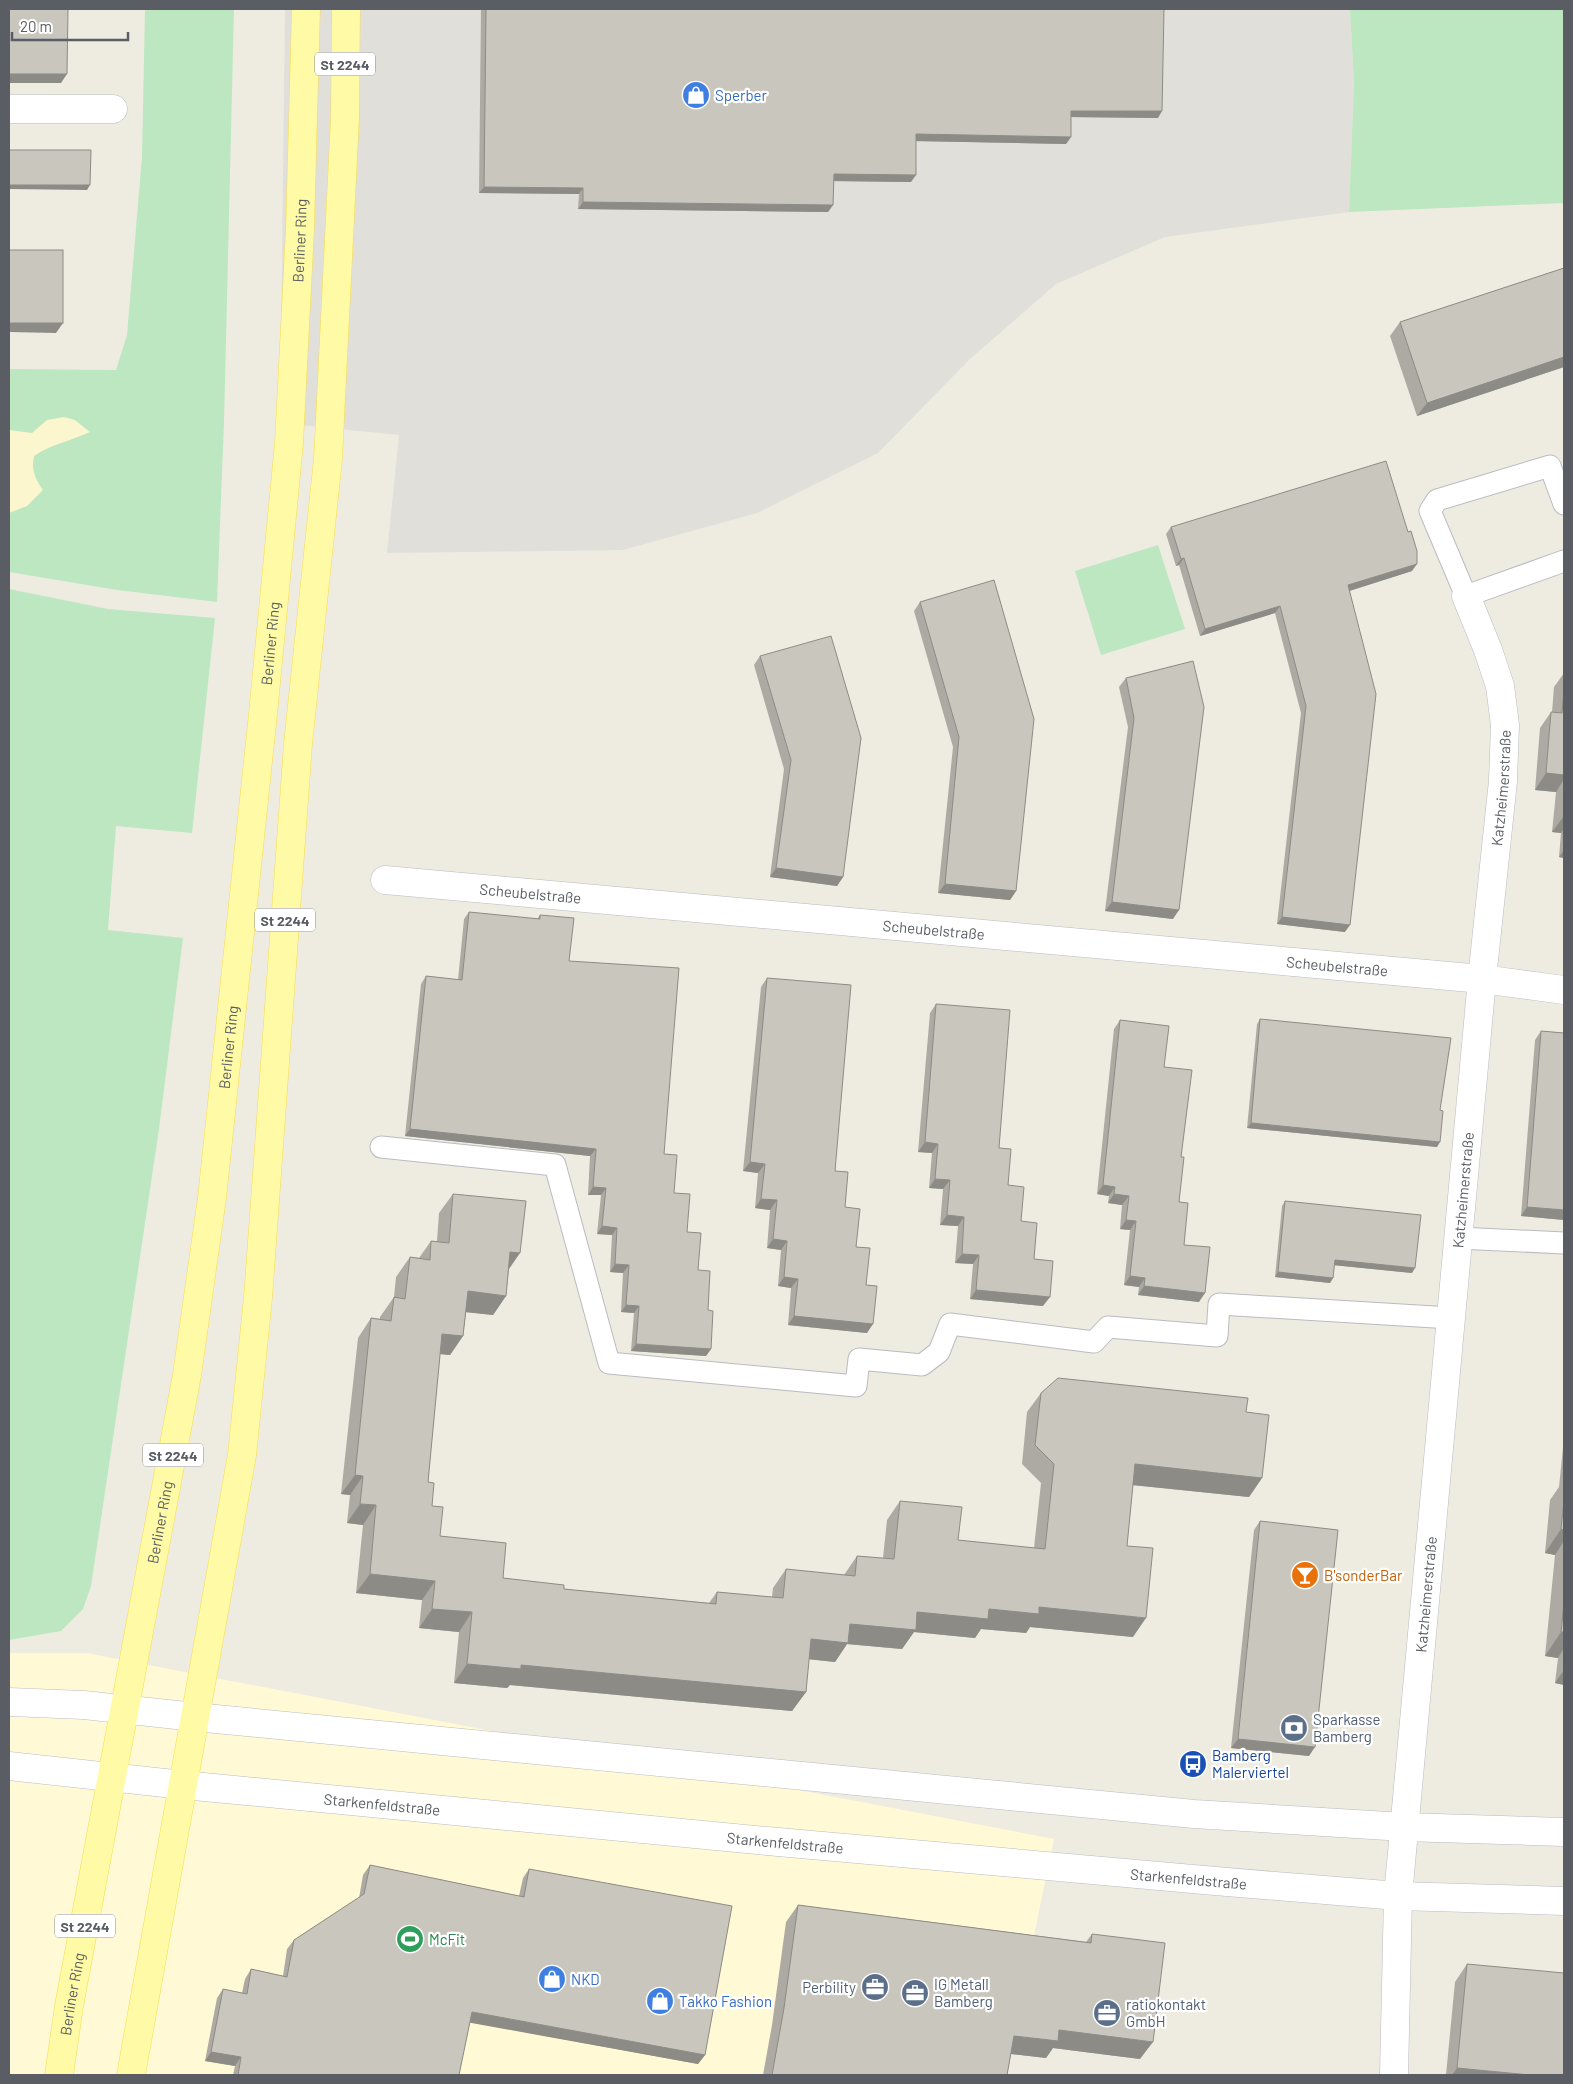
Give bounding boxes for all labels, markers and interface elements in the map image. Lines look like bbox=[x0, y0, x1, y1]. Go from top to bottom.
scale bar bbox=[12, 10, 129, 42]
text: 20 m bbox=[20, 17, 52, 35]
road number: St 2244 bbox=[315, 52, 375, 76]
shop icon: Sperber bbox=[681, 80, 711, 110]
place label: Sperber bbox=[715, 86, 767, 104]
street label: Berliner Ring bbox=[288, 199, 310, 283]
street label: Berliner Ring bbox=[257, 601, 283, 686]
street label: Katzheimerstraße bbox=[1487, 729, 1514, 847]
street label: Scheubelstraße bbox=[479, 880, 582, 907]
road number: St 2244 bbox=[255, 908, 315, 932]
street label: Scheubelstraße bbox=[882, 916, 986, 943]
street label: Scheubelstraße bbox=[1285, 952, 1389, 979]
street label: Berliner Ring bbox=[215, 1005, 241, 1090]
street label: Katzheimerstraße bbox=[1448, 1131, 1477, 1249]
road number: St 2244 bbox=[143, 1444, 203, 1466]
street label: Berliner Ring bbox=[143, 1479, 176, 1565]
street label: Katzheimerstraße bbox=[1411, 1535, 1440, 1653]
bar icon: B'sonderBar bbox=[1290, 1560, 1320, 1590]
place label: B'sonderBar bbox=[1324, 1566, 1403, 1584]
place label: Sparkasse Bamberg bbox=[1313, 1710, 1380, 1745]
bank icon: Sparkasse Bamberg bbox=[1279, 1713, 1309, 1743]
place label: Bamberg Malerviertel bbox=[1212, 1746, 1289, 1781]
bus stop icon: Bamberg Malerviertel bbox=[1178, 1749, 1208, 1779]
street label: Starkenfeldstraße bbox=[323, 1790, 441, 1819]
street label: Starkenfeldstraße bbox=[726, 1828, 844, 1857]
street label: Starkenfeldstraße bbox=[1130, 1864, 1248, 1893]
road number: St 2244 bbox=[55, 1914, 115, 1938]
sports icon: McFit bbox=[395, 1924, 425, 1954]
place label: McFit bbox=[429, 1930, 465, 1948]
street label: Berliner Ring bbox=[56, 1951, 88, 2037]
shop icon: NKD bbox=[537, 1964, 567, 1994]
place label: NKD bbox=[571, 1970, 600, 1988]
office icon: Perbility bbox=[860, 1972, 890, 2002]
place label: IG Metall Bamberg bbox=[934, 1975, 993, 2010]
place label: Perbility bbox=[802, 1978, 856, 1996]
office icon: IG Metall Bamberg bbox=[900, 1978, 930, 2008]
shop icon: Takko Fashion bbox=[645, 1986, 675, 2016]
place label: Takko Fashion bbox=[679, 1992, 772, 2010]
place label: ratiokontakt GmbH bbox=[1126, 1995, 1206, 2030]
office icon: ratiokontakt GmbH bbox=[1092, 1998, 1122, 2028]

